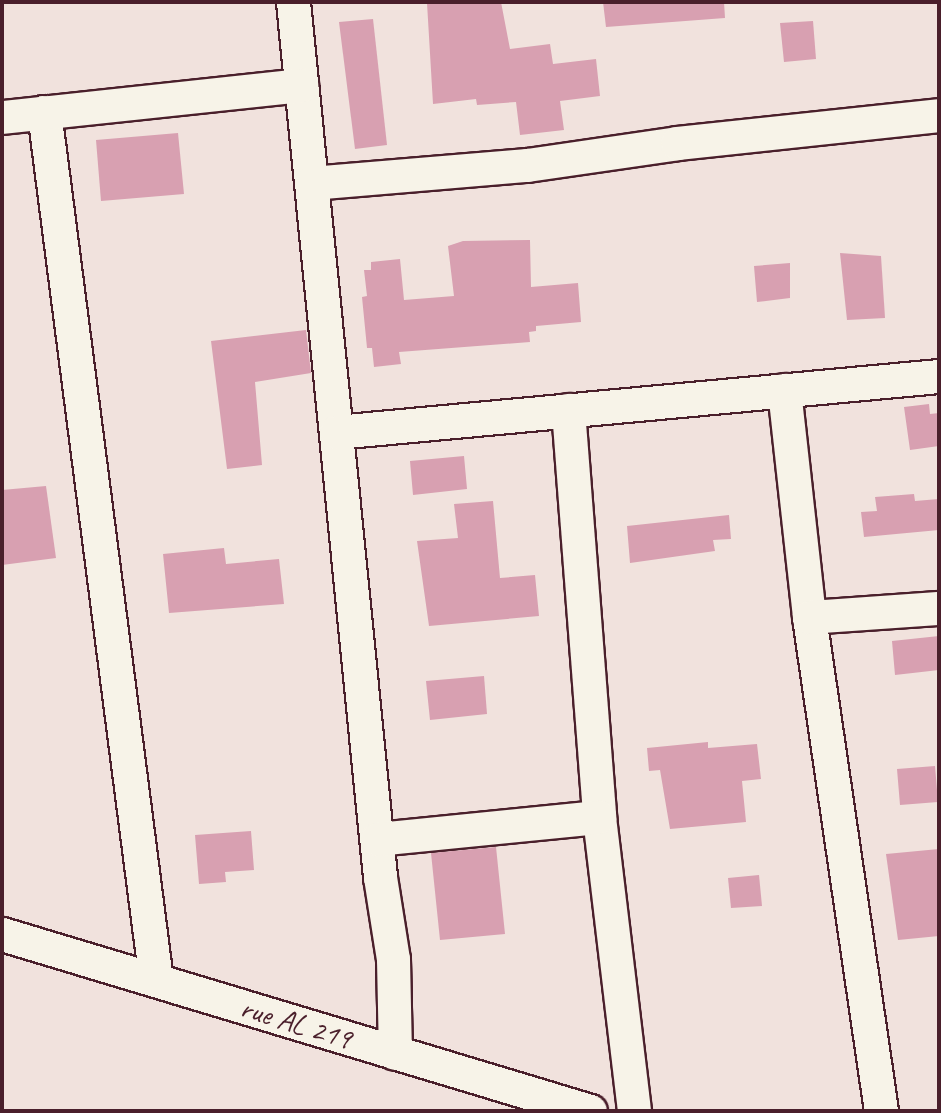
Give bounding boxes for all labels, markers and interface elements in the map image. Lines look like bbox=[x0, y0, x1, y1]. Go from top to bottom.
street label: rue AL 219 bbox=[236, 989, 356, 1057]

